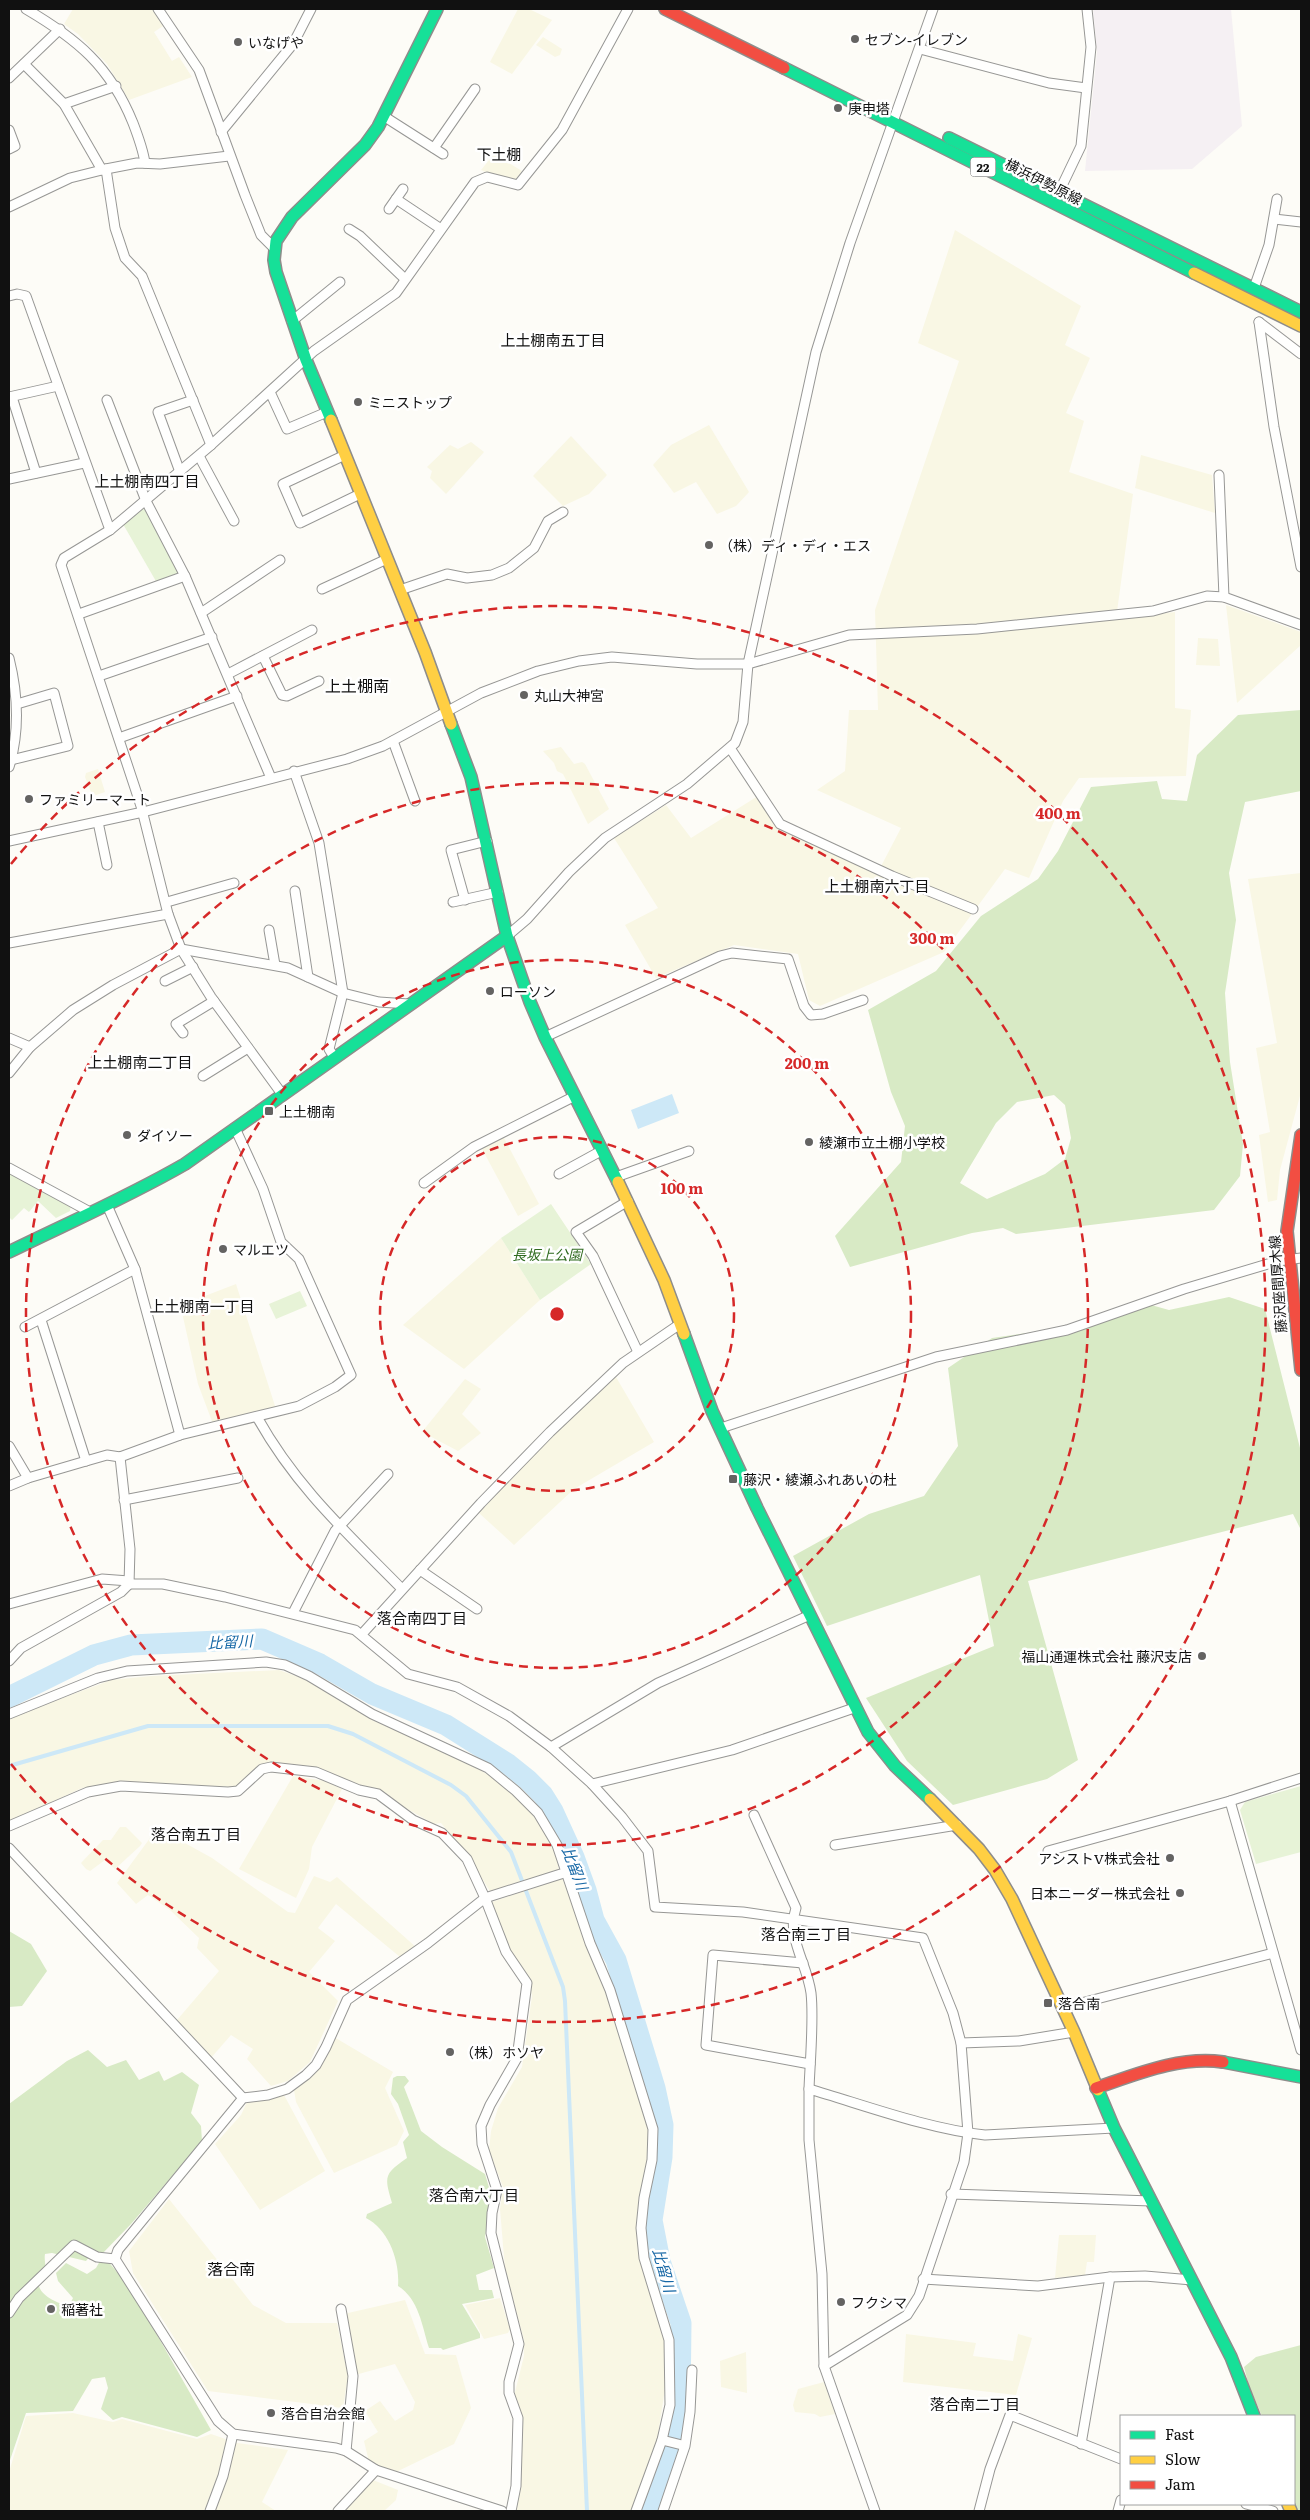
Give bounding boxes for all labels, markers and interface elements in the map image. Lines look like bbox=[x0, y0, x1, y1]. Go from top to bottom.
place label: セブン-イレブン bbox=[865, 29, 968, 49]
place label: いなげや bbox=[248, 32, 304, 52]
marker: セブン-イレブン bbox=[849, 33, 861, 45]
marker: いなげや bbox=[232, 36, 244, 48]
place label: 庚申塔 bbox=[848, 98, 890, 118]
marker: 庚申塔 bbox=[832, 102, 844, 114]
district label: 下土棚 bbox=[476, 142, 522, 165]
street label: 横浜伊勢原線 bbox=[1002, 153, 1086, 209]
road number: 22 bbox=[970, 158, 996, 176]
district label: 上土棚南五丁目 bbox=[500, 328, 606, 351]
place label: ミニストップ bbox=[368, 392, 452, 412]
marker: ミニストップ bbox=[352, 396, 364, 408]
district label: 上土棚南四丁目 bbox=[94, 469, 200, 492]
place label: （株）ディ・ディ・エス bbox=[719, 535, 871, 555]
marker: （株）ディ・ディ・エス bbox=[703, 539, 715, 551]
district label: 上土棚南 bbox=[325, 673, 389, 697]
place label: 丸山大神宮 bbox=[534, 685, 604, 705]
marker: 丸山大神宮 bbox=[518, 689, 530, 701]
place label: ファミリーマート bbox=[39, 789, 151, 809]
marker: ファミリーマート bbox=[23, 793, 35, 805]
text: 400 m bbox=[1035, 801, 1081, 824]
district label: 上土棚南六丁目 bbox=[824, 874, 930, 897]
text: 300 m bbox=[910, 926, 954, 949]
place label: ローソン bbox=[500, 981, 556, 1001]
marker: ローソン bbox=[484, 985, 496, 997]
district label: 上土棚南二丁目 bbox=[87, 1050, 193, 1073]
text: 200 m bbox=[785, 1051, 829, 1074]
place label: 上土棚南 bbox=[279, 1101, 335, 1121]
marker: 上土棚南 bbox=[263, 1105, 275, 1117]
place label: ダイソー bbox=[137, 1125, 193, 1145]
marker: ダイソー bbox=[121, 1129, 133, 1141]
place label: 綾瀬市立土棚小学校 bbox=[819, 1132, 945, 1152]
marker: 綾瀬市立土棚小学校 bbox=[803, 1136, 815, 1148]
text: 100 m bbox=[661, 1176, 703, 1199]
street label: 藤沢座間厚木線 bbox=[1264, 1234, 1290, 1334]
place label: マルエツ bbox=[233, 1239, 289, 1259]
marker: マルエツ bbox=[217, 1243, 229, 1255]
park label: 長坂上公園 bbox=[512, 1244, 584, 1264]
district label: 上土棚南一丁目 bbox=[149, 1294, 255, 1317]
centre of rings bbox=[548, 1305, 566, 1323]
place label: 藤沢・綾瀬ふれあいの杜 bbox=[743, 1469, 897, 1489]
marker: 藤沢・綾瀬ふれあいの杜 bbox=[727, 1473, 739, 1485]
district label: 落合南四丁目 bbox=[377, 1606, 467, 1629]
water label: 比留川 bbox=[207, 1628, 255, 1654]
place label: 福山通運株式会社 藤沢支店 bbox=[1021, 1646, 1192, 1666]
marker: 福山通運株式会社 藤沢支店 bbox=[1196, 1650, 1208, 1662]
district label: 落合南五丁目 bbox=[151, 1822, 241, 1845]
water label: 比留川 bbox=[557, 1843, 596, 1895]
place label: アシストV株式会社 bbox=[1038, 1848, 1160, 1868]
marker: アシストV株式会社 bbox=[1164, 1852, 1176, 1864]
place label: 日本ニーダー株式会社 bbox=[1030, 1883, 1170, 1903]
marker: 日本ニーダー株式会社 bbox=[1174, 1887, 1186, 1899]
district label: 落合南三丁目 bbox=[761, 1922, 851, 1945]
place label: 落合南 bbox=[1058, 1993, 1100, 2013]
marker: 落合南 bbox=[1042, 1997, 1054, 2009]
place label: （株）ホソヤ bbox=[460, 2042, 544, 2062]
marker: （株）ホソヤ bbox=[444, 2046, 456, 2058]
district label: 落合南六丁目 bbox=[429, 2183, 519, 2206]
water label: 比留川 bbox=[648, 2245, 683, 2297]
district label: 落合南 bbox=[207, 2256, 255, 2280]
place label: フクシマ bbox=[851, 2292, 907, 2312]
marker: フクシマ bbox=[835, 2296, 847, 2308]
place label: 稲著社 bbox=[61, 2299, 103, 2319]
marker: 稲著社 bbox=[45, 2303, 57, 2315]
district label: 落合南二丁目 bbox=[930, 2392, 1020, 2415]
place label: 落合自治会館 bbox=[281, 2403, 365, 2423]
marker: 落合自治会館 bbox=[265, 2407, 277, 2419]
legend bbox=[1120, 2415, 1295, 2505]
text: Fast bbox=[1165, 2422, 1194, 2445]
text: Slow bbox=[1165, 2447, 1200, 2470]
text: Jam bbox=[1165, 2472, 1196, 2495]

